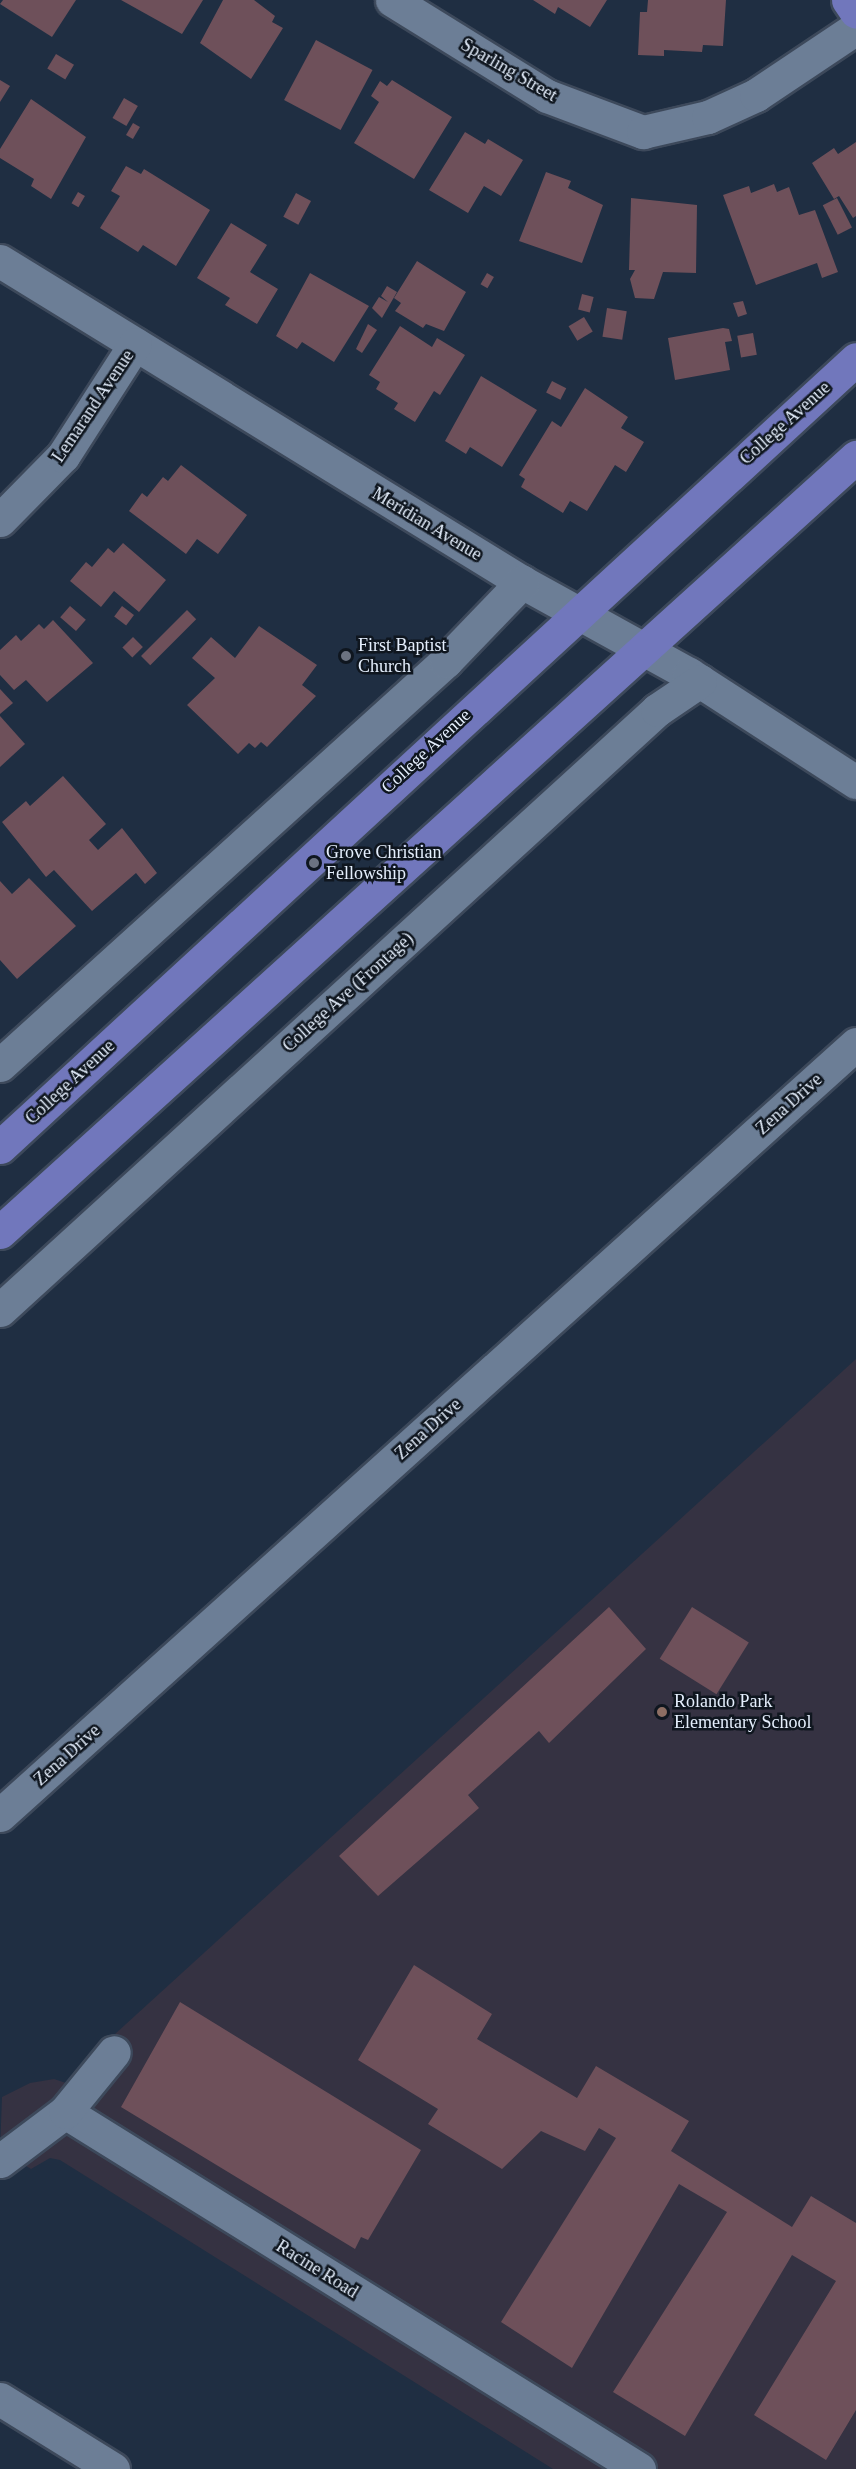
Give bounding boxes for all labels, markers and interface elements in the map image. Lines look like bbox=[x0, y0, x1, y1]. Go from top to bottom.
street label: Sparling Street bbox=[457, 34, 561, 106]
street label: Lemarand Avenue bbox=[47, 345, 139, 467]
street label: College Avenue bbox=[735, 376, 835, 470]
street label: Meridian Avenue bbox=[368, 483, 486, 565]
place label: First Baptist Church bbox=[358, 635, 447, 678]
marker: First Baptist Church bbox=[339, 649, 353, 663]
street label: College Avenue bbox=[377, 704, 475, 798]
place label: Grove Christian Fellowship bbox=[326, 842, 441, 884]
marker: Grove Christian Fellowship bbox=[307, 856, 321, 870]
street label: College Ave (Frontage) bbox=[278, 927, 418, 1057]
street label: College Avenue bbox=[21, 1035, 119, 1129]
street label: Zena Drive bbox=[752, 1069, 826, 1139]
street label: Zena Drive bbox=[391, 1394, 465, 1464]
place label: Rolando Park Elementary School bbox=[674, 1691, 811, 1734]
marker: Rolando Park Elementary School bbox=[655, 1705, 669, 1719]
street label: Zena Drive bbox=[30, 1720, 104, 1790]
street label: Racine Road bbox=[272, 2235, 362, 2303]

